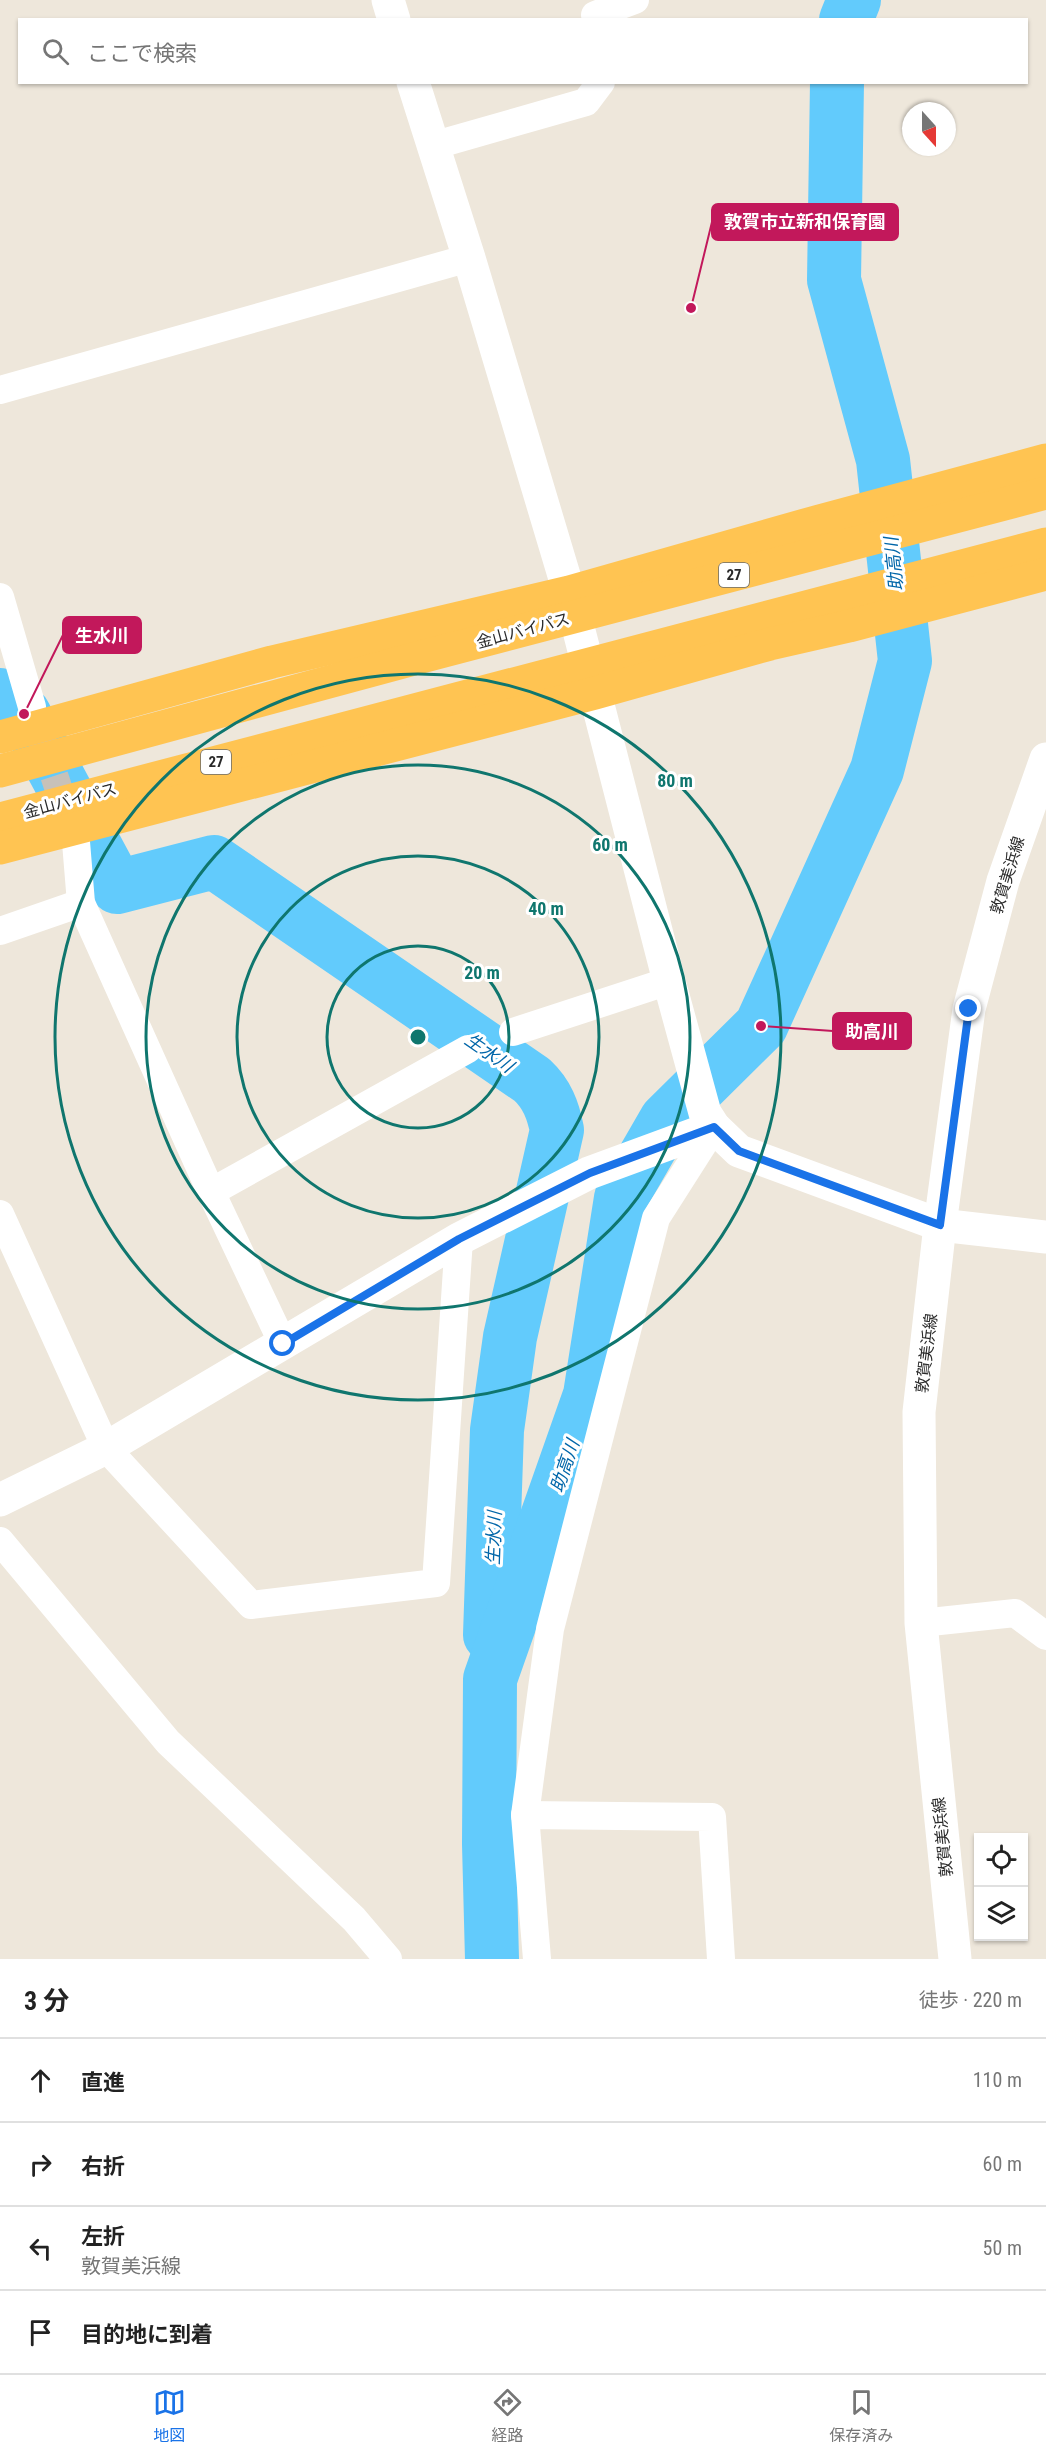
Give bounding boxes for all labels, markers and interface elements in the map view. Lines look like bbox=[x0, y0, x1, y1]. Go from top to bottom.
search box bbox=[18, 18, 1028, 84]
icon: search bbox=[39, 35, 72, 68]
text: ここで検索 bbox=[87, 41, 197, 66]
north arrow bbox=[902, 102, 956, 156]
callout: 敦賀市立新和保育園 bbox=[712, 204, 898, 240]
text: 敦賀市立新和保育園 bbox=[724, 211, 886, 232]
water label: 助高川 bbox=[880, 534, 907, 592]
road number: 27 bbox=[719, 563, 749, 587]
street label: 金山バイパス bbox=[474, 609, 572, 652]
callout: 生水川 bbox=[63, 617, 141, 653]
text: 生水川 bbox=[75, 625, 129, 646]
road number: 27 bbox=[201, 750, 231, 774]
text: 80 m bbox=[657, 770, 693, 791]
street label: 金山バイパス bbox=[21, 779, 119, 822]
text: 60 m bbox=[592, 834, 628, 855]
street label: 敦賀美浜線 bbox=[987, 834, 1028, 916]
text: 40 m bbox=[528, 898, 564, 919]
text: 20 m bbox=[464, 962, 500, 983]
route end bbox=[955, 995, 981, 1021]
callout: 助高川 bbox=[833, 1013, 911, 1049]
text: 助高川 bbox=[845, 1021, 899, 1042]
centre of rings bbox=[408, 1027, 428, 1047]
water label: 生水川 bbox=[461, 1029, 519, 1078]
street label: 敦賀美浜線 bbox=[912, 1312, 941, 1394]
route start bbox=[269, 1330, 295, 1356]
water label: 助高川 bbox=[546, 1435, 584, 1495]
water label: 生水川 bbox=[482, 1509, 505, 1565]
street label: 敦賀美浜線 bbox=[929, 1796, 956, 1878]
map controls bbox=[974, 1833, 1028, 1941]
button: locate bbox=[974, 1833, 1028, 1887]
button: layers bbox=[974, 1887, 1028, 1941]
text: 3 分 bbox=[24, 1986, 69, 2016]
text: 徒歩 · 220 m bbox=[919, 1988, 1022, 2012]
icon: ahead bbox=[24, 2064, 57, 2097]
text: 110 m bbox=[973, 2068, 1022, 2092]
text: 直進 bbox=[81, 2070, 125, 2095]
icon: right bbox=[24, 2148, 57, 2181]
text: 60 m bbox=[983, 2152, 1022, 2176]
text: 右折 bbox=[81, 2154, 125, 2179]
text: 左折 bbox=[81, 2224, 125, 2249]
icon: left bbox=[24, 2232, 57, 2265]
text: 50 m bbox=[983, 2236, 1022, 2260]
text: 敦賀美浜線 bbox=[81, 2254, 181, 2278]
icon: arrive bbox=[24, 2316, 57, 2349]
text: 目的地に到着 bbox=[81, 2322, 213, 2347]
tab: 地図 bbox=[153, 2386, 186, 2446]
tab: 経路 bbox=[491, 2386, 524, 2446]
tab: 保存済み bbox=[829, 2386, 893, 2446]

